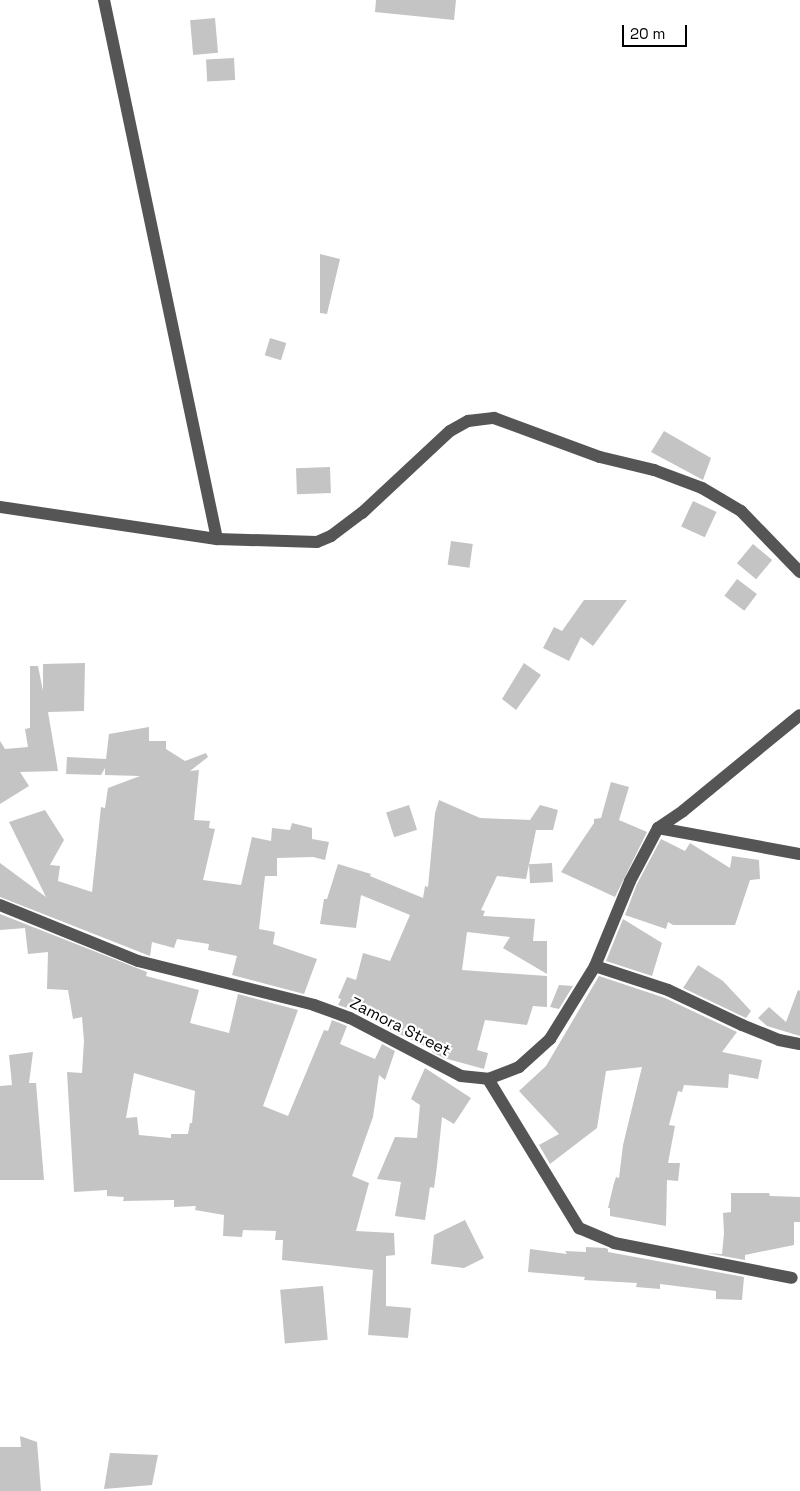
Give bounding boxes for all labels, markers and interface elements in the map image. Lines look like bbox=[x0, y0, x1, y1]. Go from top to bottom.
scale bar bbox=[625, 15, 690, 47]
text: 20 m bbox=[630, 24, 665, 43]
street label: Zamora Street bbox=[347, 993, 453, 1061]

